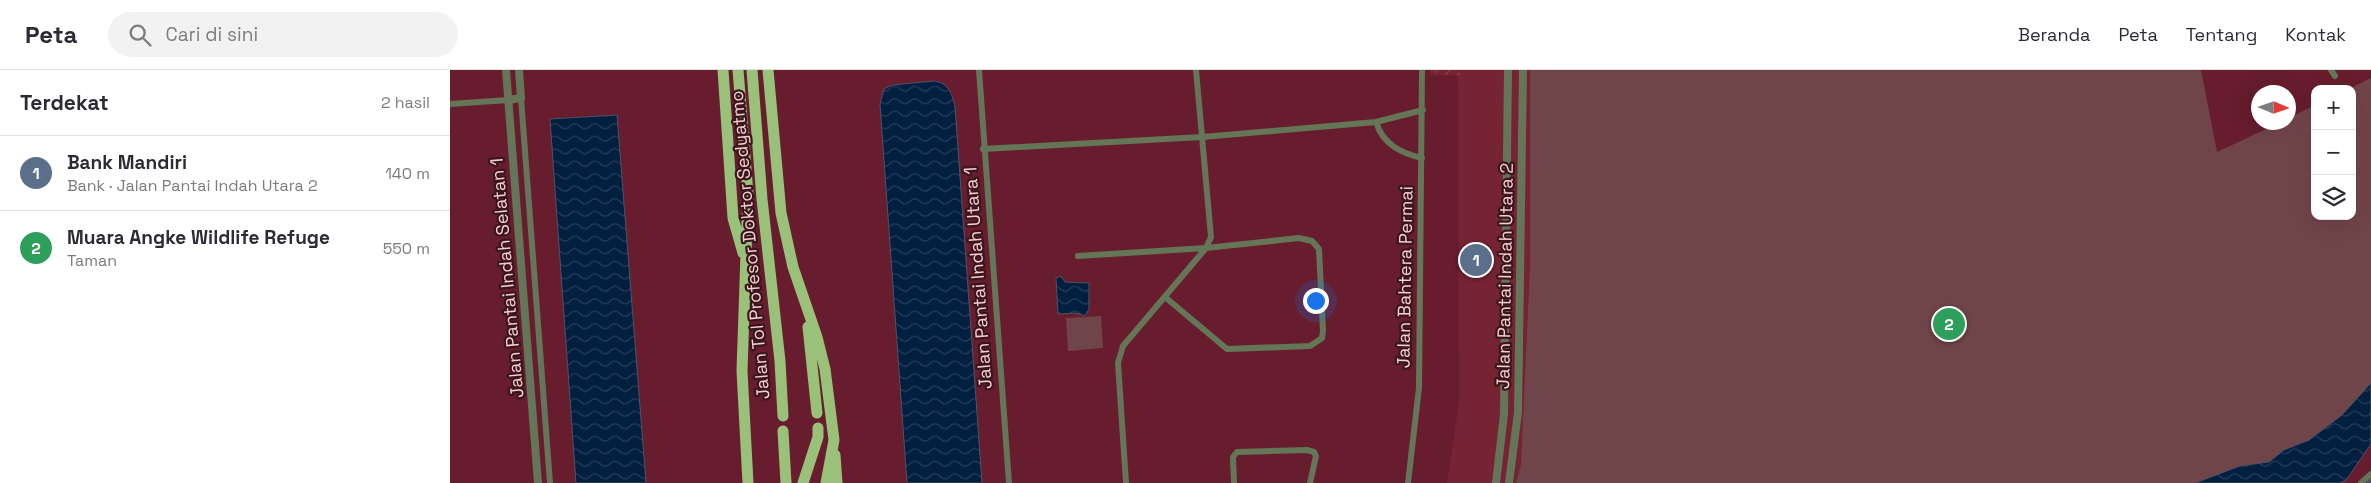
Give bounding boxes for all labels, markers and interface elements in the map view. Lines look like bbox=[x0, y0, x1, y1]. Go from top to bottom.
search box bbox=[108, 12, 458, 57]
text: Peta bbox=[25, 19, 78, 50]
icon: search bbox=[126, 21, 154, 49]
text: Cari di sini bbox=[166, 22, 258, 47]
text: Beranda bbox=[2018, 23, 2090, 46]
text: Peta bbox=[2118, 23, 2158, 46]
text: Tentang bbox=[2186, 23, 2257, 46]
text: Kontak bbox=[2285, 23, 2346, 46]
north arrow bbox=[2251, 85, 2296, 130]
map controls bbox=[2311, 85, 2356, 220]
button: + bbox=[2311, 85, 2356, 130]
text: Terdekat bbox=[20, 89, 109, 116]
street label: Jalan Tol Profesor Doktor Sedyatmo bbox=[725, 90, 774, 400]
text: 2 hasil bbox=[381, 92, 430, 113]
button: − bbox=[2311, 130, 2356, 175]
text: Bank Mandiri bbox=[67, 150, 187, 175]
street label: Jalan Pantai Indah Selatan 1 bbox=[485, 157, 528, 399]
text: 1 bbox=[32, 163, 40, 184]
text: 140 m bbox=[385, 163, 430, 184]
street label: Jalan Pantai Indah Utara 2 bbox=[1491, 163, 1518, 389]
street label: Jalan Pantai Indah Utara 1 bbox=[958, 166, 997, 390]
text: Bank · Jalan Pantai Indah Utara 2 bbox=[67, 175, 318, 196]
button: layers bbox=[2311, 175, 2356, 220]
street label: Jalan Bahtera Permai bbox=[1391, 186, 1418, 368]
text: Muara Angke Wildlife Refuge bbox=[67, 225, 330, 250]
text: 2 bbox=[31, 238, 41, 259]
text: 550 m bbox=[383, 238, 430, 259]
pin: 1 bbox=[1460, 241, 1492, 279]
text: Taman bbox=[67, 250, 117, 271]
your location bbox=[1303, 288, 1329, 314]
pin: 2 bbox=[1933, 305, 1965, 343]

